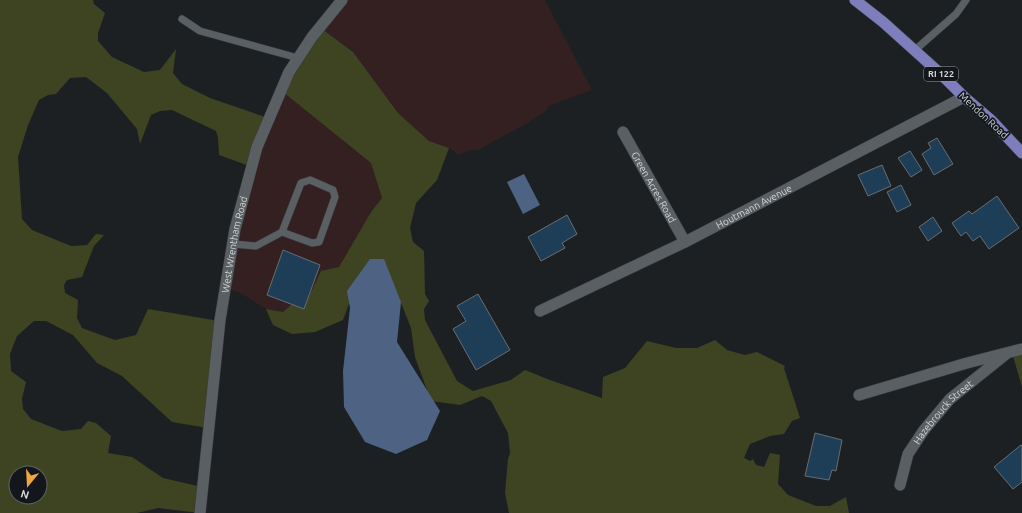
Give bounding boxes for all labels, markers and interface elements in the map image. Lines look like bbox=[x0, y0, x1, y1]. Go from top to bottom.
road number: RI 122 bbox=[924, 67, 958, 81]
street label: Mendon Road bbox=[957, 90, 1010, 141]
street label: Green Acres Road bbox=[629, 150, 678, 225]
street label: Houtmann Avenue bbox=[714, 183, 794, 231]
street label: West Wrentham Road bbox=[220, 195, 250, 293]
street label: Hazebrouck Street bbox=[911, 378, 975, 446]
north arrow bbox=[8, 465, 48, 505]
text: N bbox=[19, 488, 31, 501]

